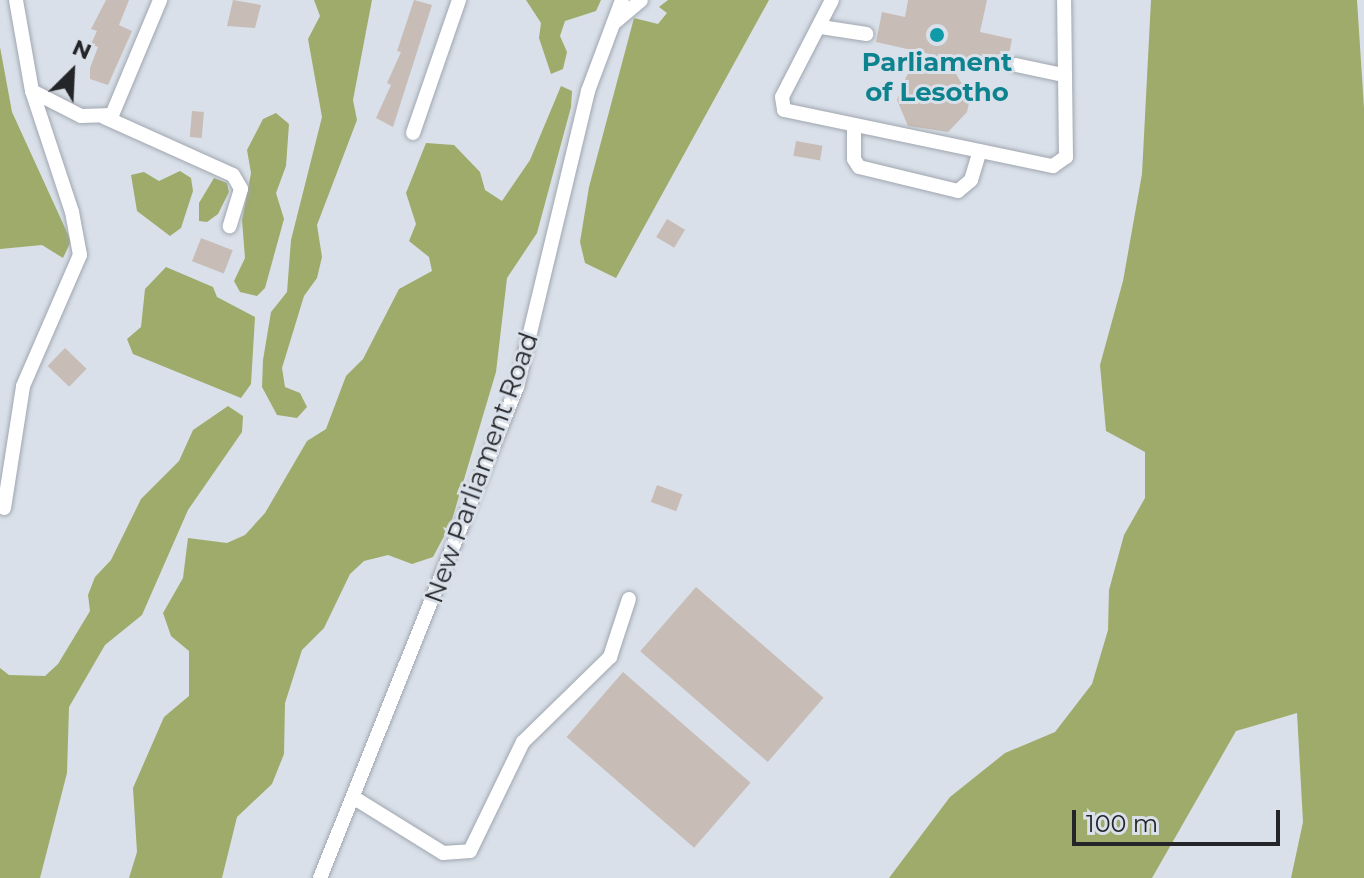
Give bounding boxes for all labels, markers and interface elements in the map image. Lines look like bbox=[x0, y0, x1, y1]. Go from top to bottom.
marker: Parliament of Lesotho bbox=[928, 26, 946, 44]
north arrow bbox=[32, 32, 112, 112]
text: N bbox=[68, 34, 96, 66]
place label: Parliament of Lesotho bbox=[862, 47, 1012, 108]
street label: New Parliament Road bbox=[418, 328, 546, 608]
scale bar bbox=[1076, 794, 1284, 844]
text: 100 m bbox=[1086, 809, 1158, 838]

